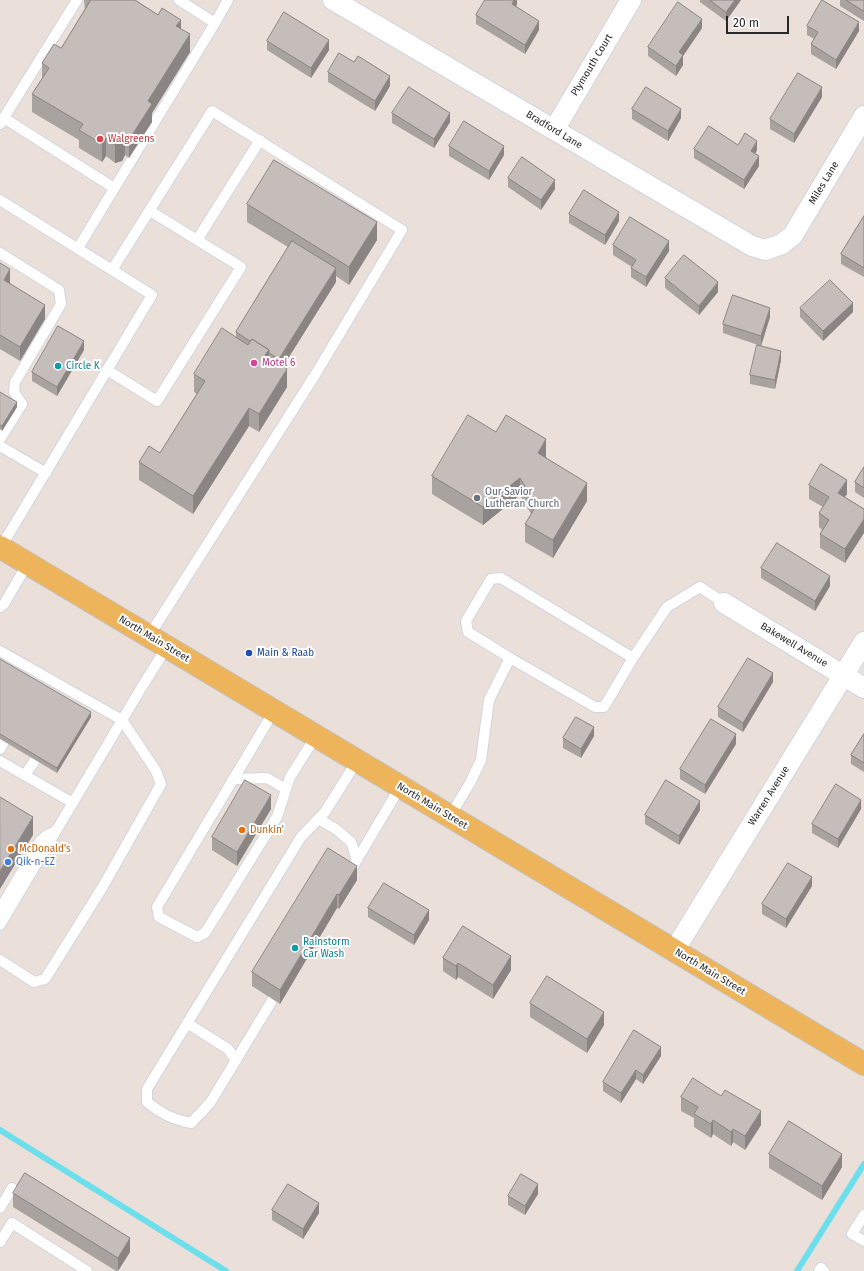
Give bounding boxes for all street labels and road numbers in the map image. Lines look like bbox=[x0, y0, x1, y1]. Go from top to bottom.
street label: Plymouth Court bbox=[569, 32, 615, 98]
street label: Bradford Lane bbox=[524, 108, 584, 152]
street label: Miles Lane bbox=[807, 159, 841, 207]
street label: North Main Street bbox=[116, 613, 192, 665]
street label: Bakewell Avenue bbox=[758, 620, 830, 670]
street label: Warren Avenue bbox=[746, 764, 792, 828]
street label: North Main Street bbox=[394, 780, 470, 832]
street label: North Main Street bbox=[672, 946, 748, 998]

